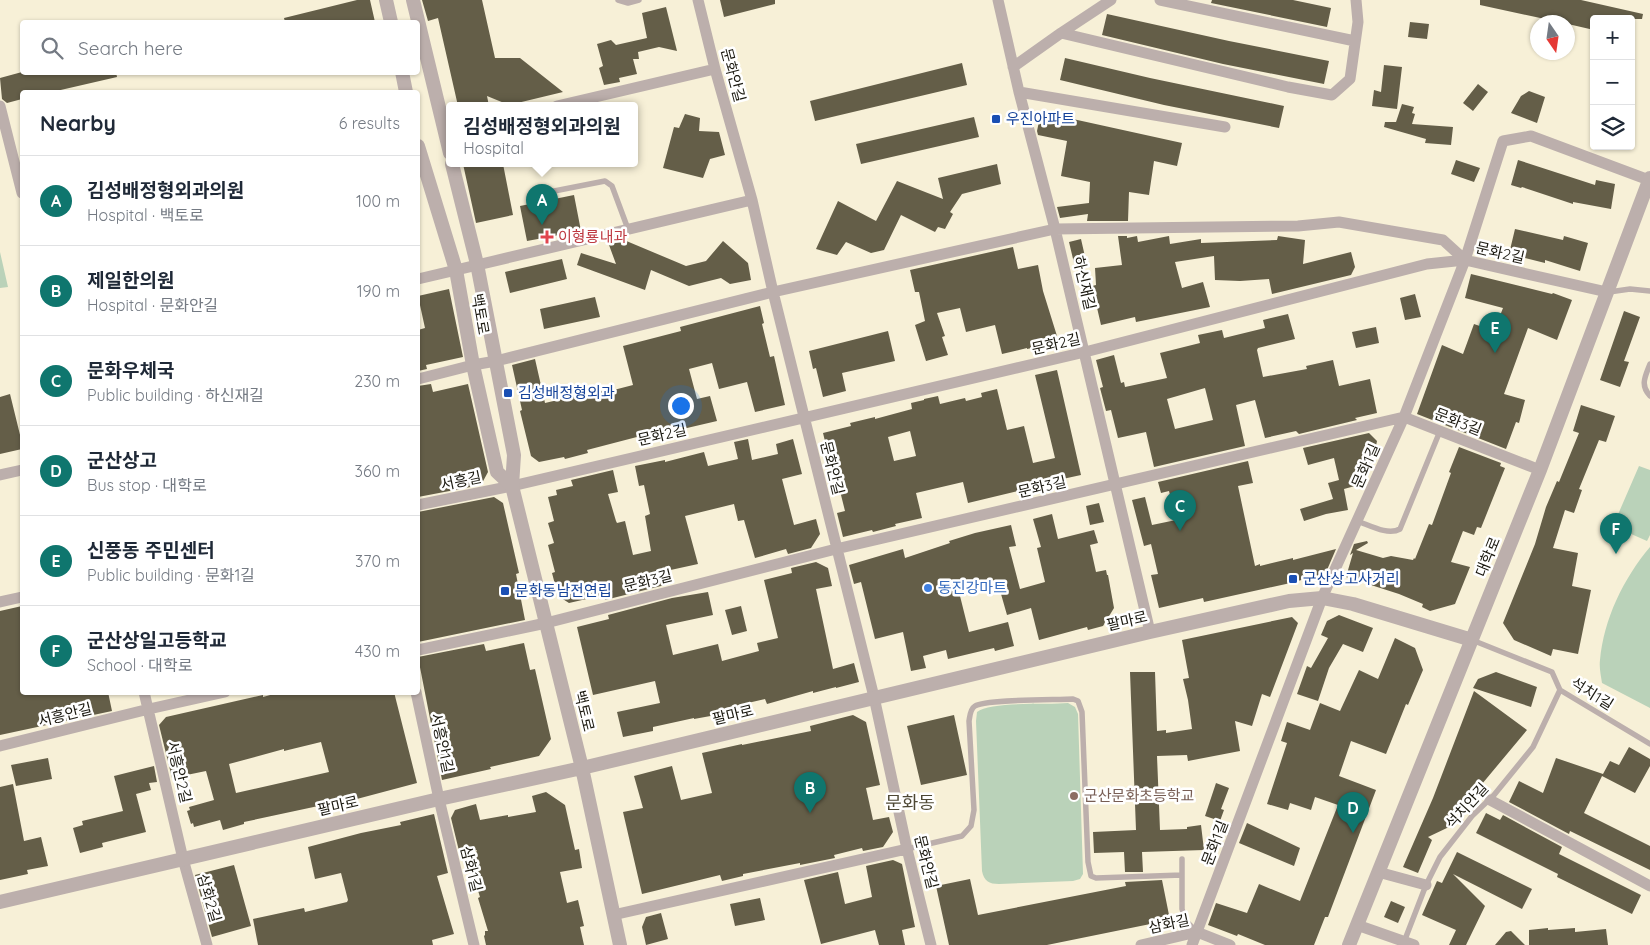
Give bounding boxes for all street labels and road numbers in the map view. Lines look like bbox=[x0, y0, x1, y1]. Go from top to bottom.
street label: 문화안길 bbox=[717, 46, 750, 104]
street label: 문화2길 bbox=[1474, 238, 1526, 267]
street label: 하신재길 bbox=[1069, 254, 1100, 312]
street label: 백토로 bbox=[468, 292, 493, 336]
street label: 문화2길 bbox=[1030, 329, 1082, 358]
street label: 문화3길 bbox=[1432, 404, 1485, 439]
street label: 문화2길 bbox=[636, 420, 688, 449]
street label: 문화안길 bbox=[817, 439, 848, 497]
street label: 문화1길 bbox=[1347, 440, 1384, 491]
street label: 서흥길 bbox=[439, 467, 483, 494]
street label: 문화3길 bbox=[1016, 472, 1068, 501]
street label: 대학로 bbox=[1471, 534, 1504, 580]
street label: 문화3길 bbox=[622, 565, 674, 596]
street label: 팔마로 bbox=[1105, 607, 1149, 634]
street label: 석치1길 bbox=[1567, 673, 1617, 714]
street label: 백토로 bbox=[570, 688, 599, 733]
street label: 서흥안길 bbox=[36, 699, 94, 730]
street label: 팔마로 bbox=[710, 700, 755, 729]
street label: 서흥안1길 bbox=[427, 711, 458, 775]
street label: 서흥안2길 bbox=[163, 739, 196, 805]
street label: 석치안길 bbox=[1441, 779, 1492, 833]
street label: 팔마로 bbox=[316, 792, 360, 819]
street label: 문화1길 bbox=[1197, 817, 1232, 868]
street label: 문화안길 bbox=[911, 833, 942, 891]
street label: 삼화1길 bbox=[457, 844, 486, 894]
street label: 삼화2길 bbox=[193, 871, 225, 924]
street label: 삼화길 bbox=[1147, 910, 1191, 937]

